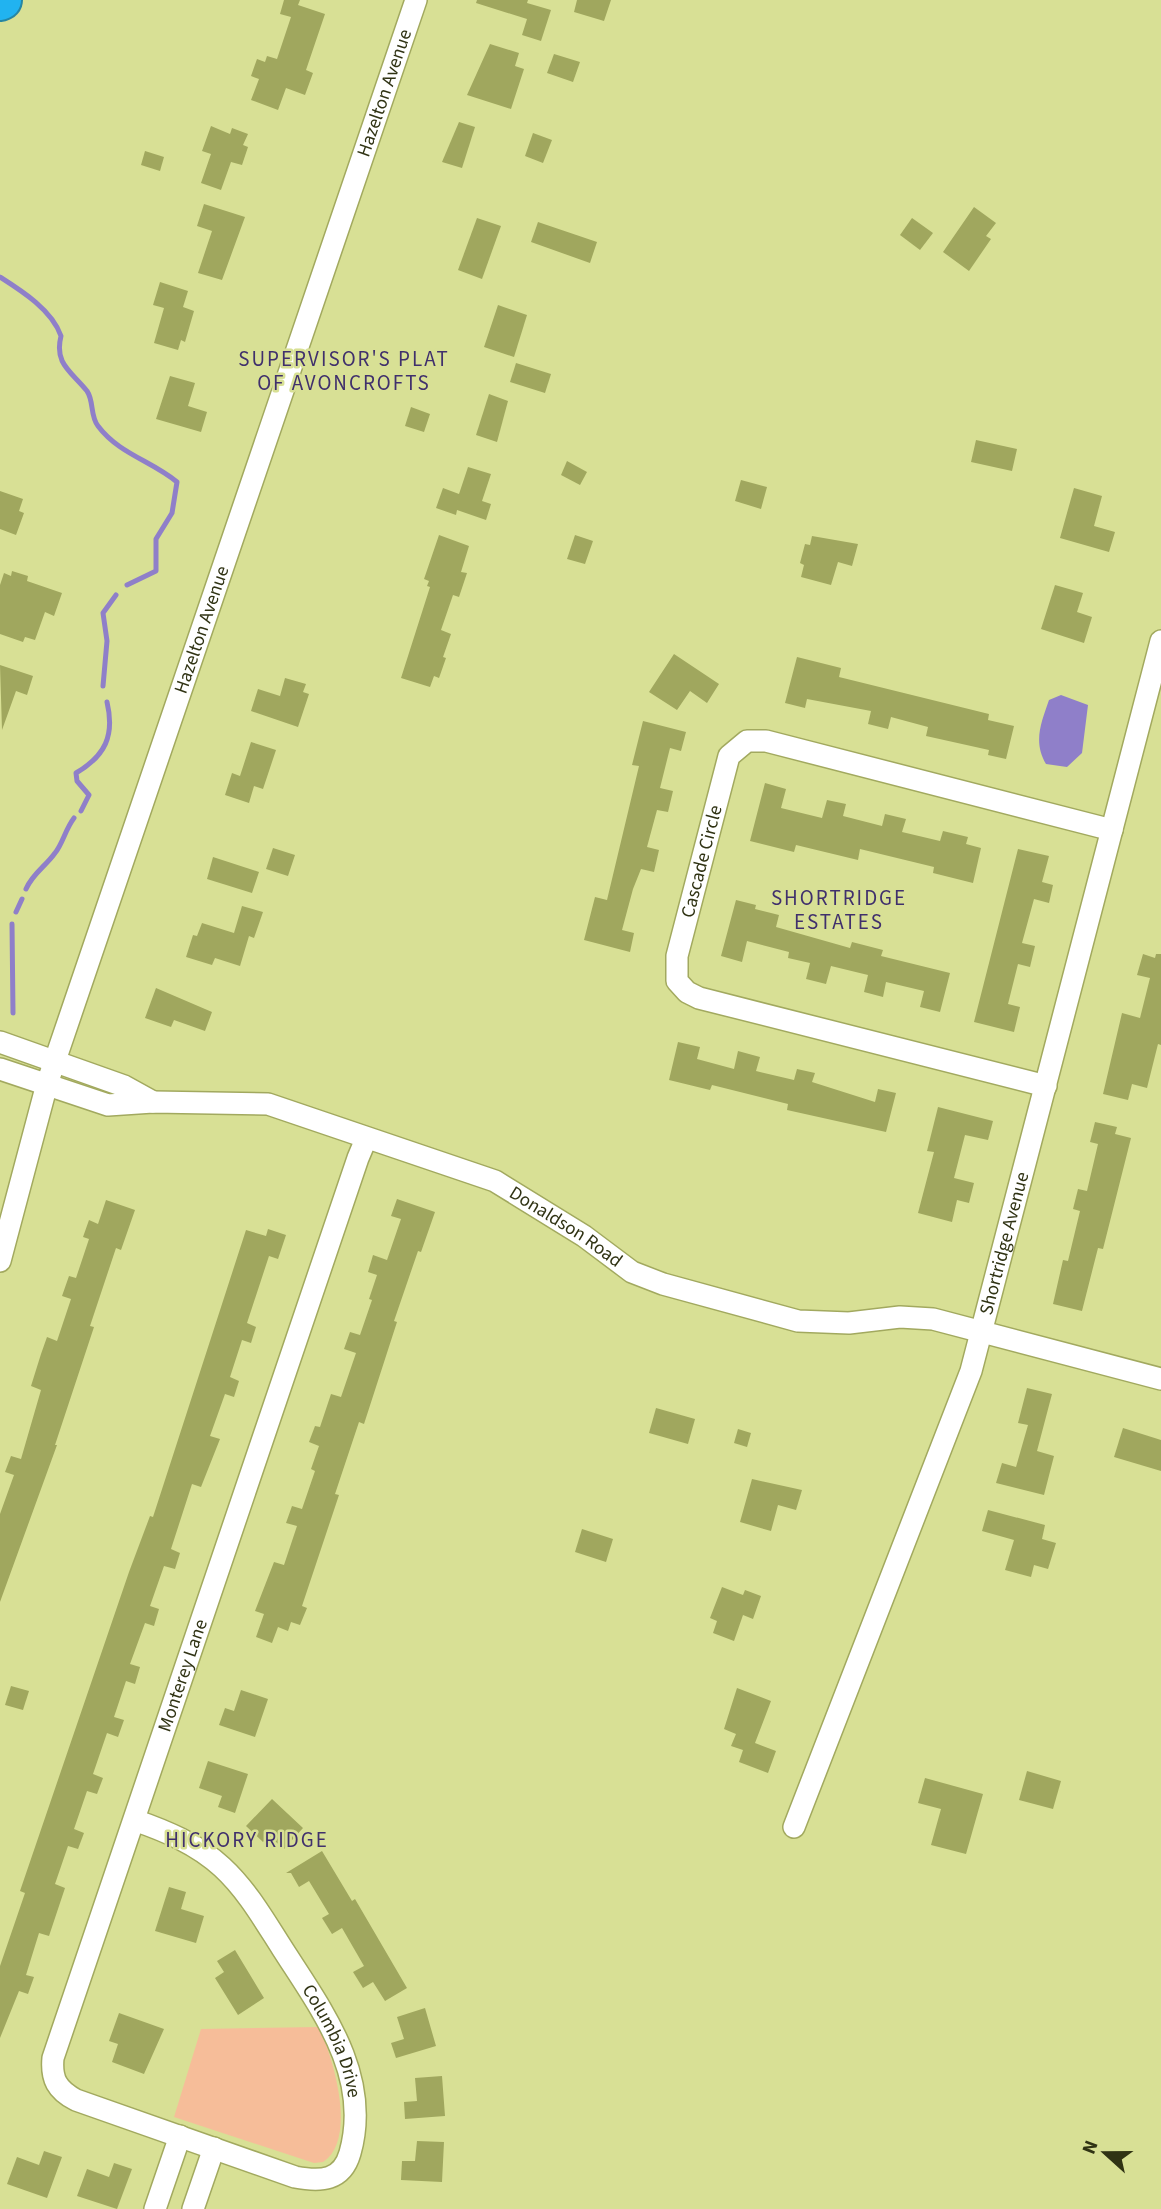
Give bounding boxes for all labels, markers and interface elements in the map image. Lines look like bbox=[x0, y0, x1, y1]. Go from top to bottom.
street label: Hazelton Avenue bbox=[350, 25, 419, 161]
district label: SUPERVISOR'S PLAT OF AVONCROFTS bbox=[238, 344, 450, 398]
street label: Hazelton Avenue bbox=[167, 562, 236, 697]
street label: Cascade Circle bbox=[674, 802, 729, 921]
district label: SHORTRIDGE ESTATES bbox=[771, 883, 907, 937]
street label: Shortridge Avenue bbox=[973, 1169, 1036, 1318]
street label: Donaldson Road bbox=[504, 1180, 628, 1274]
street label: Monterey Lane bbox=[151, 1615, 214, 1735]
district label: HICKORY RIDGE bbox=[165, 1825, 329, 1855]
street label: Columbia Drive bbox=[295, 1979, 368, 2099]
north arrow bbox=[1070, 2118, 1140, 2188]
text: N bbox=[1076, 2137, 1105, 2158]

